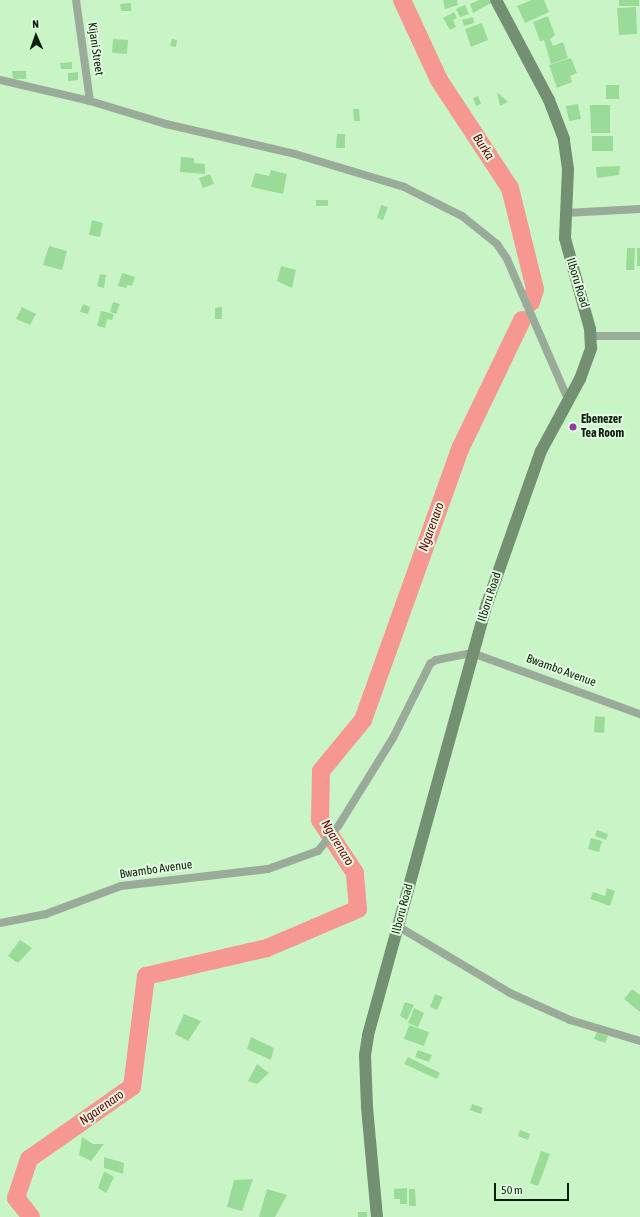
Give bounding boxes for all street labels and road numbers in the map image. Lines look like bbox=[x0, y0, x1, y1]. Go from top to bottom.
street label: Kijani Street bbox=[84, 21, 106, 77]
street label: Ilboru Road bbox=[563, 256, 591, 310]
street label: Ilboru Road bbox=[475, 570, 505, 624]
street label: Bwambo Avenue bbox=[524, 652, 598, 690]
street label: Bwambo Avenue bbox=[119, 858, 193, 882]
street label: Ilboru Road bbox=[389, 882, 417, 936]

